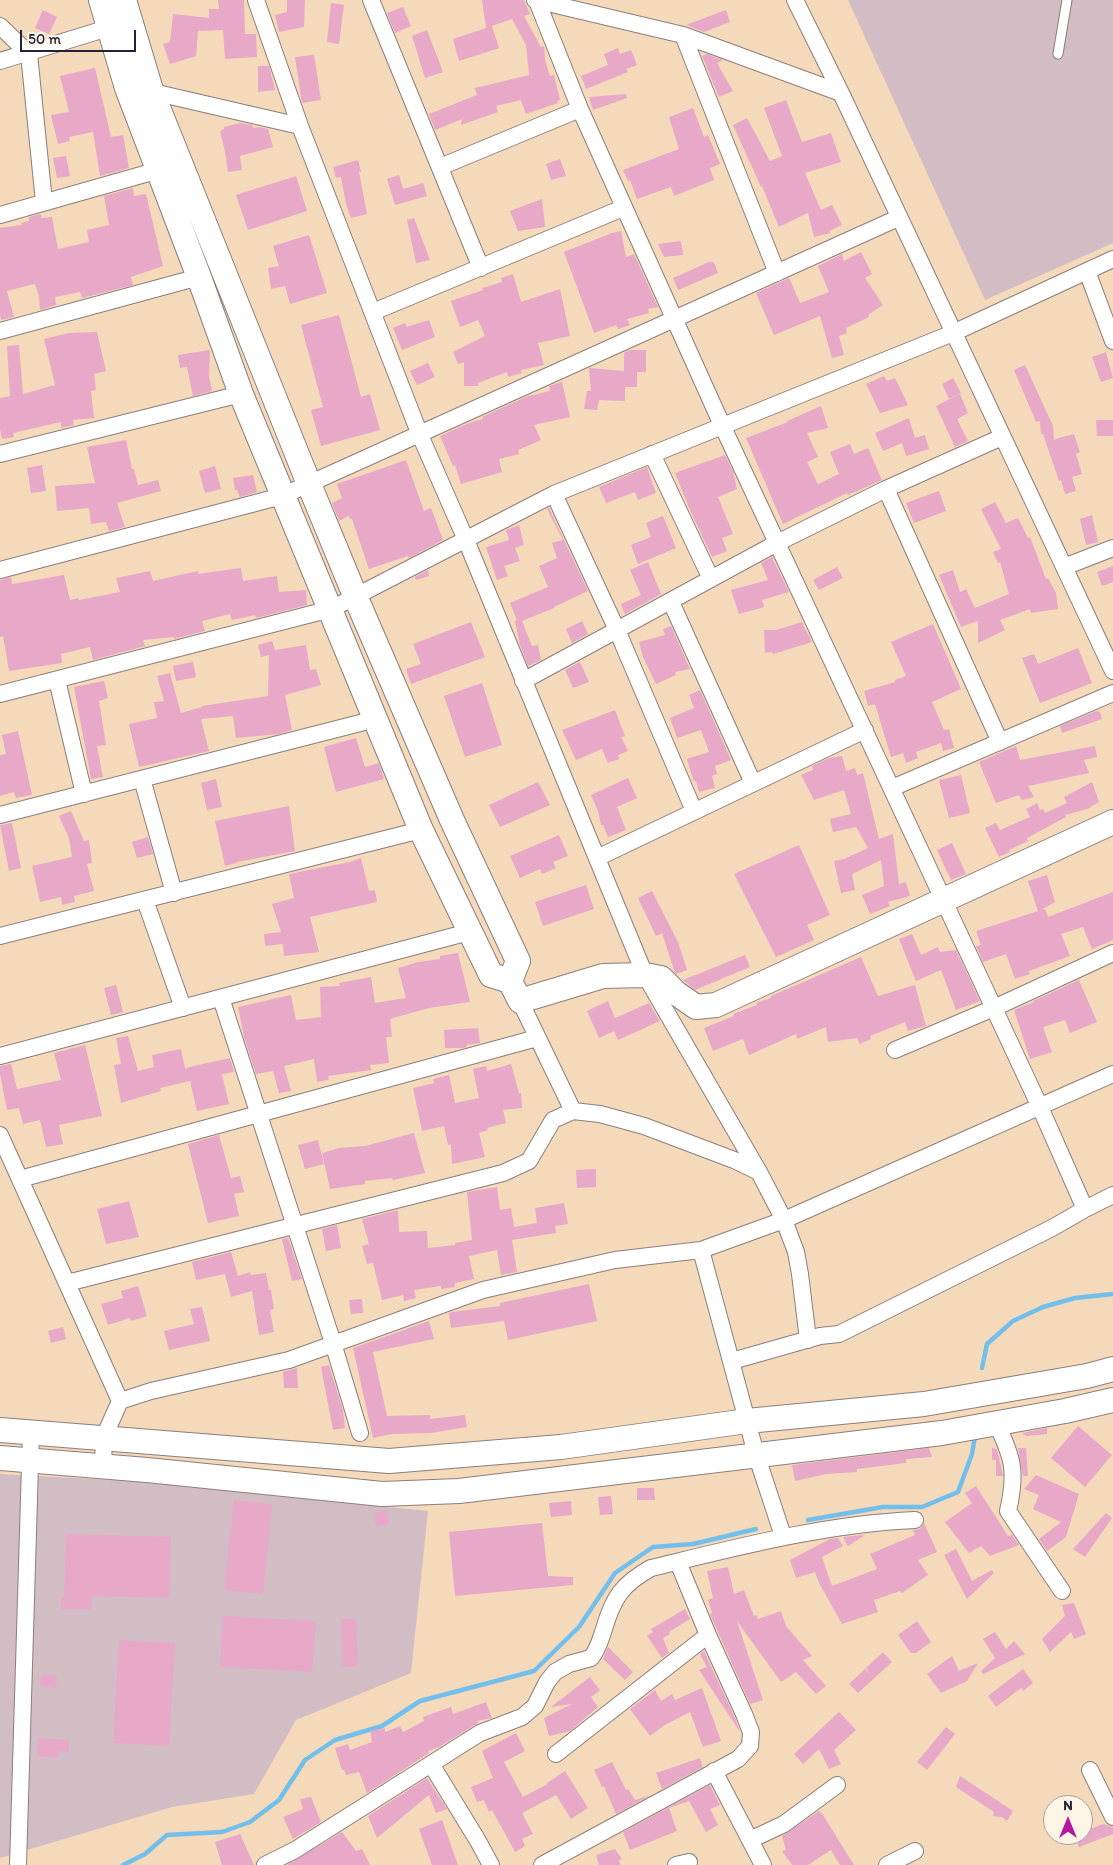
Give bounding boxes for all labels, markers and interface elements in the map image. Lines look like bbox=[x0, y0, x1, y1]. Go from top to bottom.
scale bar bbox=[22, 20, 139, 52]
text: 50 m bbox=[28, 30, 61, 48]
north arrow bbox=[1043, 1795, 1093, 1845]
text: N bbox=[1063, 1797, 1073, 1814]

